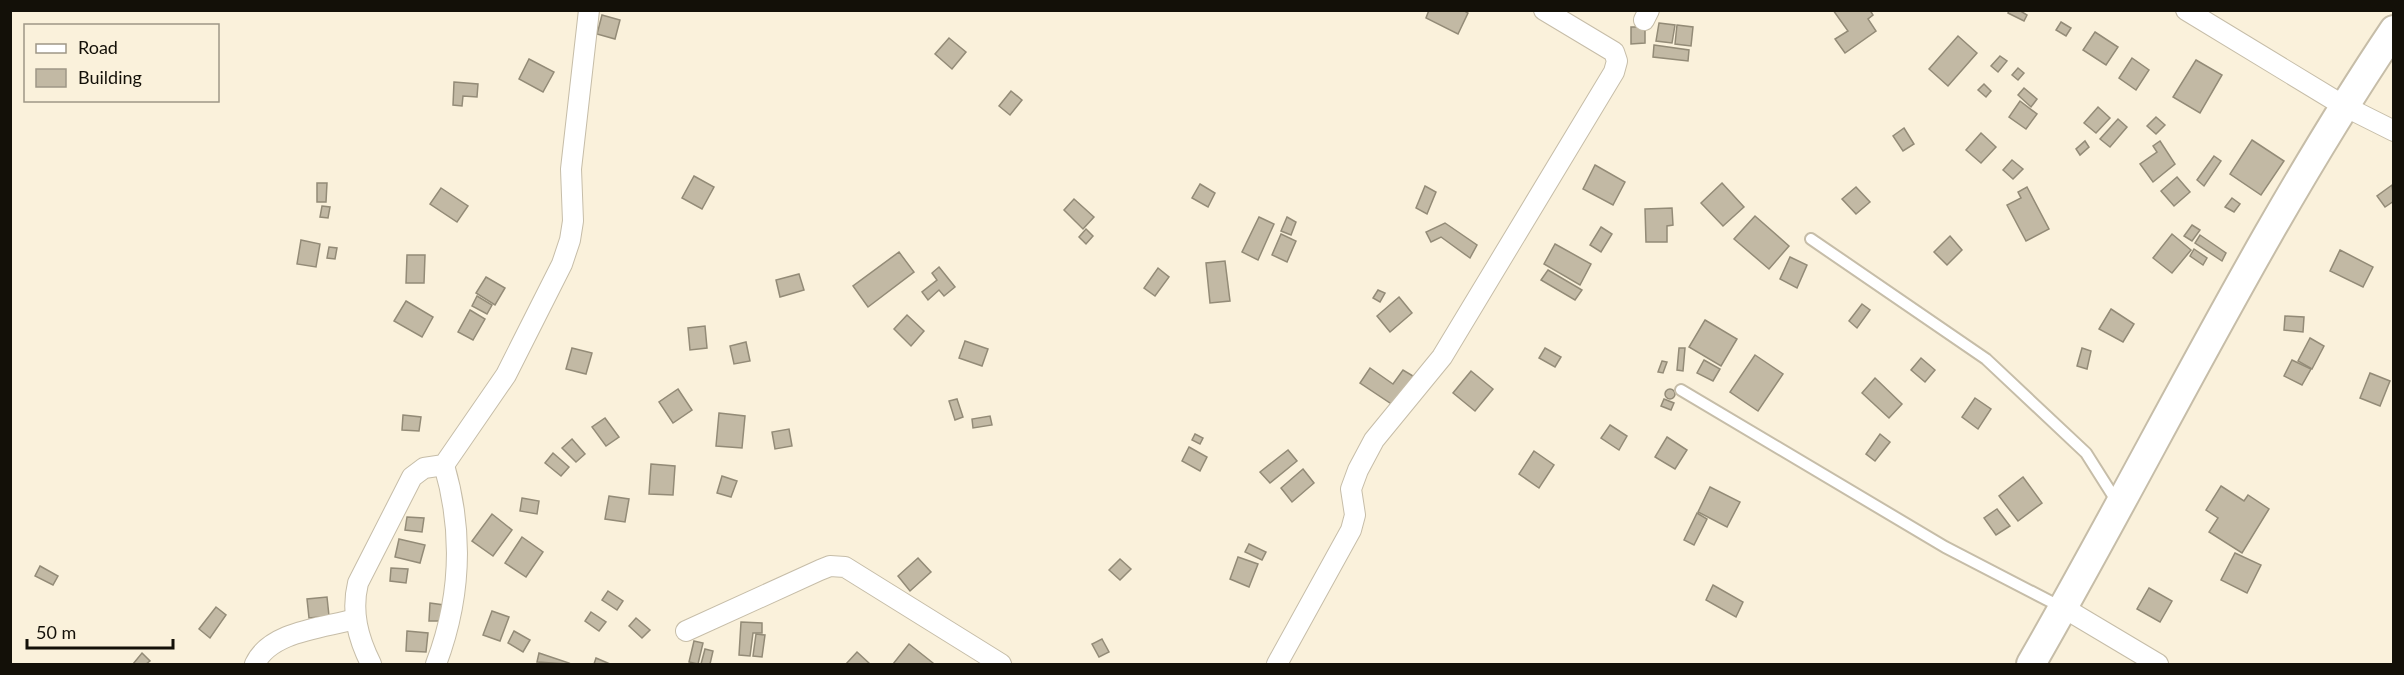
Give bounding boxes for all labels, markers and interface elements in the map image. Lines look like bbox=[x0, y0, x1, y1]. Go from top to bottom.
legend bbox=[24, 24, 219, 102]
text: Road bbox=[78, 36, 118, 58]
text: Building bbox=[78, 66, 142, 88]
scale bar bbox=[27, 612, 172, 650]
text: 50 m bbox=[36, 621, 76, 643]

